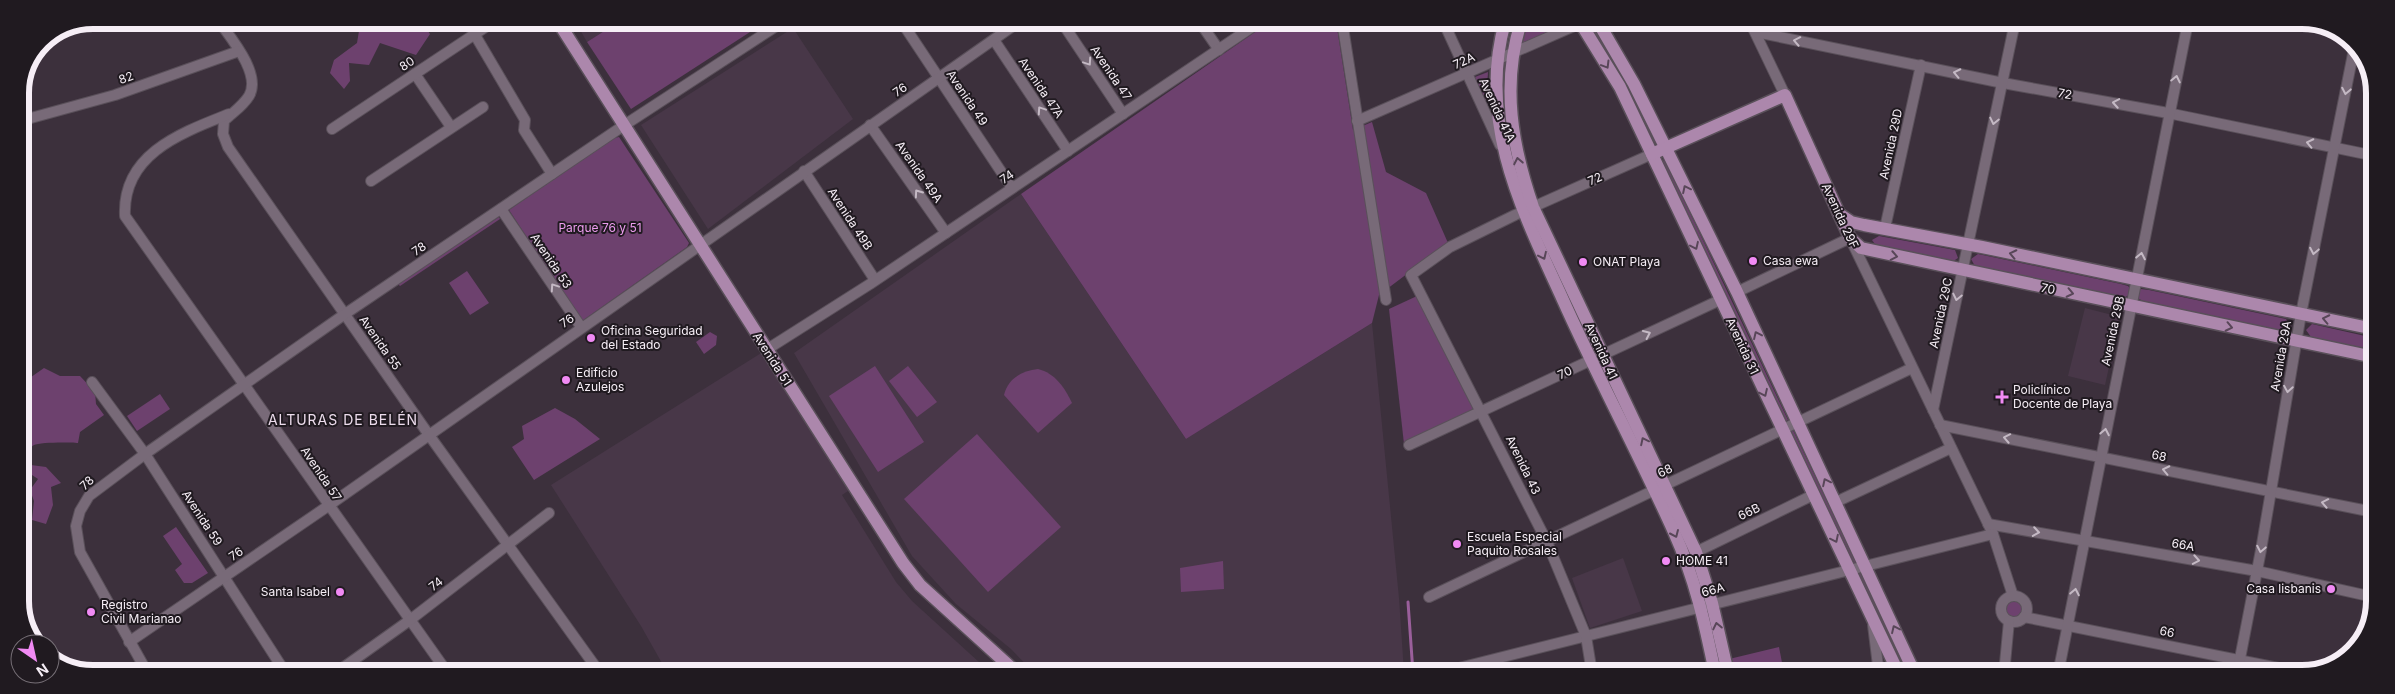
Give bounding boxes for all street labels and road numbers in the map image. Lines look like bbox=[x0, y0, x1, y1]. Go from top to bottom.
street label: Avenida 47 bbox=[1088, 42, 1135, 103]
street label: 72A bbox=[1451, 49, 1477, 72]
street label: 80 bbox=[396, 53, 417, 74]
street label: Avenida 47A bbox=[1016, 55, 1067, 121]
street label: Avenida 49 bbox=[943, 67, 991, 128]
street label: 82 bbox=[116, 68, 135, 87]
street label: Avenida 41A bbox=[1476, 75, 1519, 144]
street label: 76 bbox=[890, 79, 910, 100]
street label: 72 bbox=[2057, 85, 2073, 102]
street label: Avenida 29D bbox=[1876, 107, 1905, 181]
street label: Avenida 49A bbox=[893, 138, 946, 205]
street label: 74 bbox=[997, 166, 1017, 187]
street label: 72 bbox=[1585, 169, 1604, 188]
street label: Avenida 29F bbox=[1819, 181, 1862, 251]
street label: Avenida 49B bbox=[825, 185, 876, 253]
street label: Avenida 53 bbox=[528, 230, 575, 291]
street label: 78 bbox=[409, 238, 429, 259]
street label: Avenida 29C bbox=[1926, 276, 1955, 350]
street label: 70 bbox=[2040, 280, 2057, 297]
street label: Avenida 29B bbox=[2098, 294, 2127, 367]
street label: 76 bbox=[557, 310, 577, 331]
street label: Avenida 55 bbox=[356, 313, 405, 373]
street label: Avenida 31 bbox=[1723, 315, 1762, 376]
street label: Avenida 29A bbox=[2267, 319, 2294, 392]
street label: Avenida 41 bbox=[1582, 320, 1621, 382]
street label: Avenida 51 bbox=[750, 329, 795, 388]
street label: 70 bbox=[1555, 363, 1574, 382]
street label: Avenida 43 bbox=[1503, 433, 1544, 497]
street label: Avenida 57 bbox=[298, 444, 345, 504]
street label: 68 bbox=[2150, 447, 2168, 464]
street label: 68 bbox=[1655, 461, 1675, 480]
street label: 78 bbox=[76, 472, 97, 493]
street label: Avenida 59 bbox=[179, 487, 226, 548]
street label: 66B bbox=[1735, 500, 1762, 523]
street label: 66A bbox=[2170, 535, 2196, 554]
street label: 76 bbox=[226, 543, 246, 564]
street label: 74 bbox=[426, 573, 446, 594]
street label: 66A bbox=[1700, 579, 1726, 600]
street label: 66 bbox=[2158, 623, 2176, 640]

